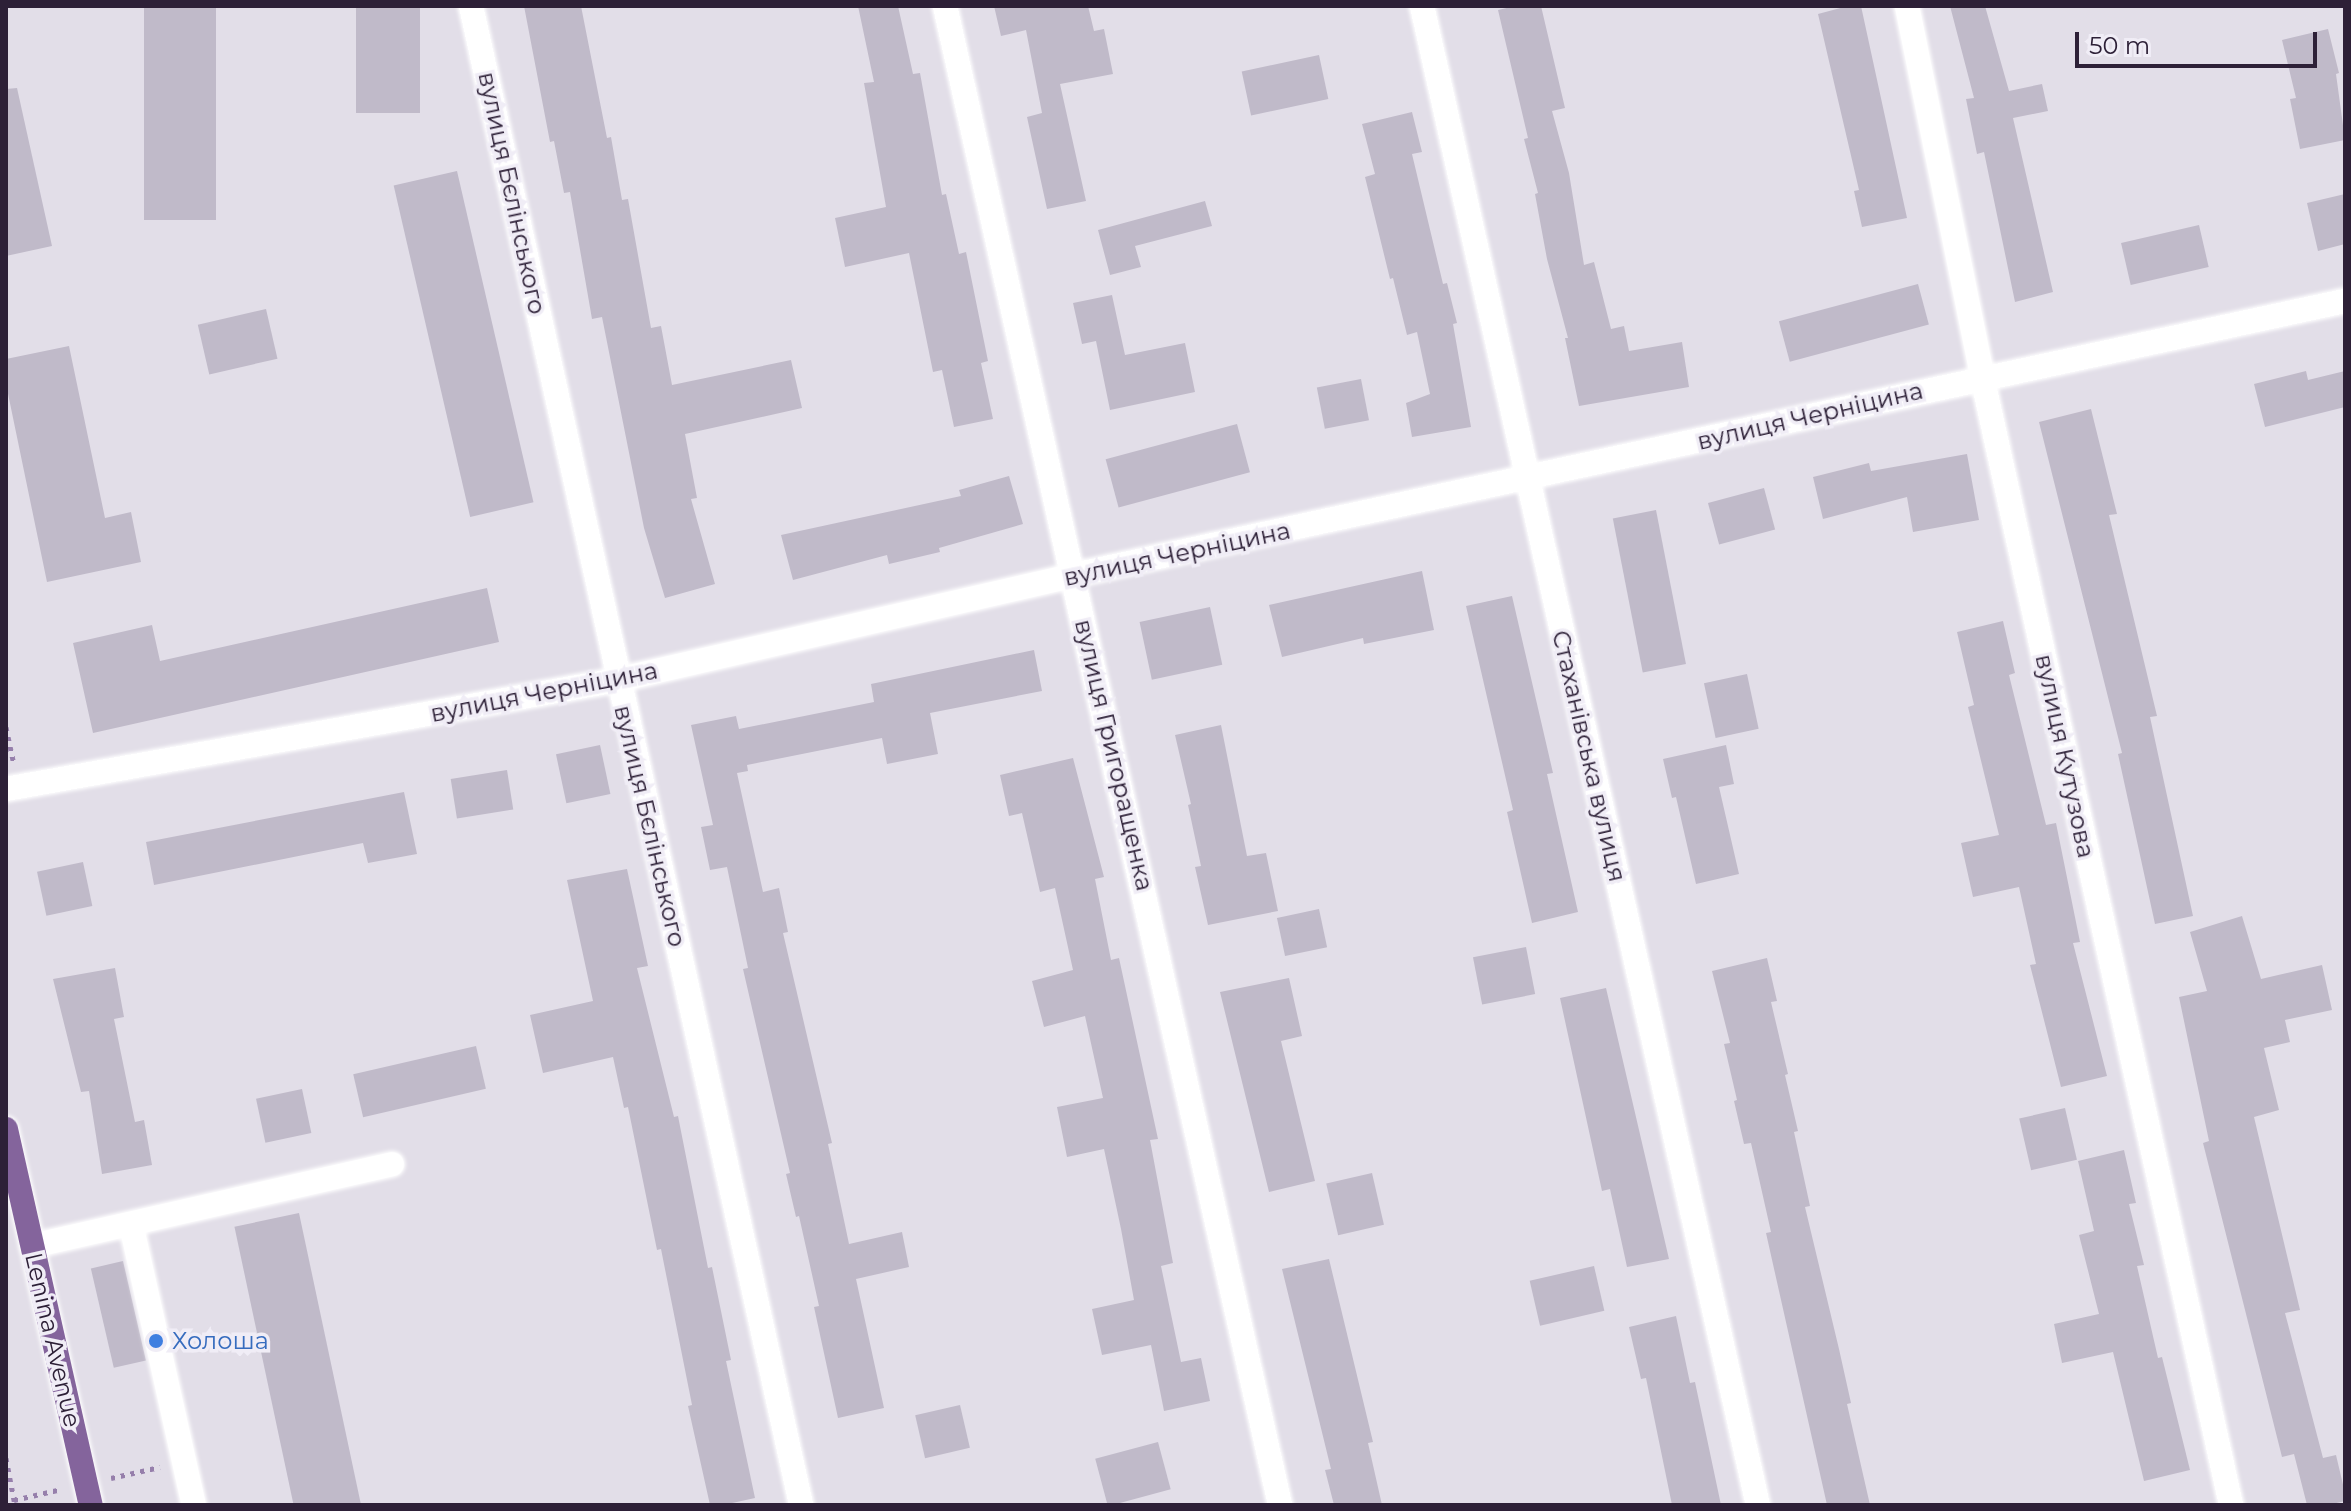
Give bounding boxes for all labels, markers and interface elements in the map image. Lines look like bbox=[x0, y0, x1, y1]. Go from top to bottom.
scale bar bbox=[2079, 16, 2321, 66]
text: 50 m bbox=[2089, 31, 2150, 60]
street label: вулиця Бєлінського bbox=[472, 69, 552, 317]
street label: вулиця Черніцина bbox=[1694, 376, 1926, 456]
street label: вулиця Черніцина bbox=[1061, 516, 1293, 592]
street label: вулиця Григоращенка bbox=[1069, 616, 1159, 894]
street label: Стаханівська вулиця bbox=[1546, 628, 1632, 884]
street label: вулиця Кутузова bbox=[2029, 652, 2101, 860]
street label: вулиця Черніцина bbox=[428, 656, 660, 728]
street label: вулиця Бєлінського bbox=[608, 702, 692, 950]
street label: Lenina Avenue bbox=[19, 1250, 87, 1430]
place label: Холоша bbox=[172, 1327, 269, 1355]
marker: Холоша bbox=[147, 1332, 165, 1350]

